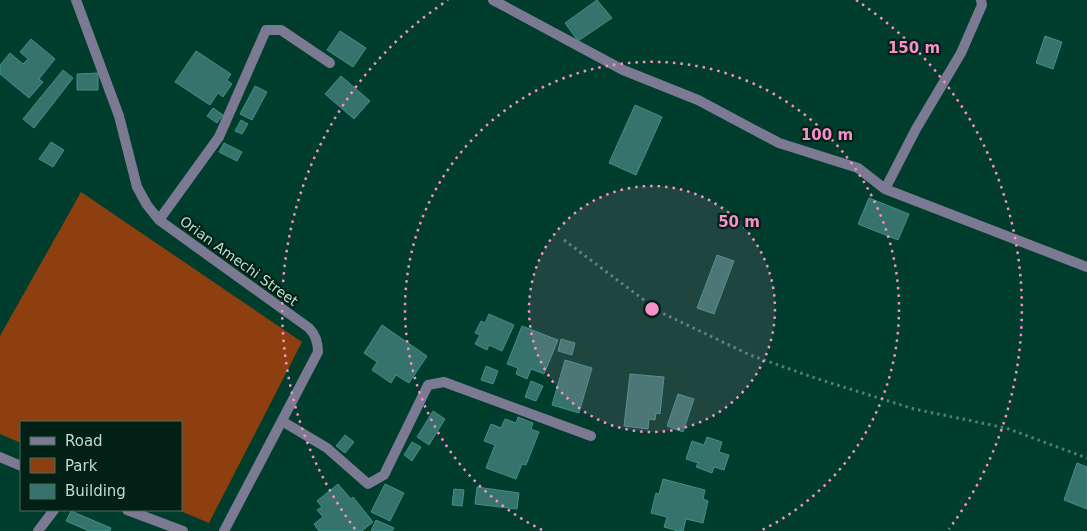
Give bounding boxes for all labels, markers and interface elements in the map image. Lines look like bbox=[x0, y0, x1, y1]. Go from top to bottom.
text: 150 m bbox=[888, 39, 940, 57]
text: 100 m bbox=[801, 126, 853, 144]
street label: Orian Amechi Street bbox=[177, 213, 301, 309]
text: 50 m bbox=[718, 213, 760, 231]
centre of rings bbox=[643, 300, 661, 318]
legend bbox=[20, 421, 182, 511]
text: Road bbox=[65, 432, 103, 450]
text: Park bbox=[65, 457, 98, 475]
text: Building bbox=[65, 482, 126, 500]

